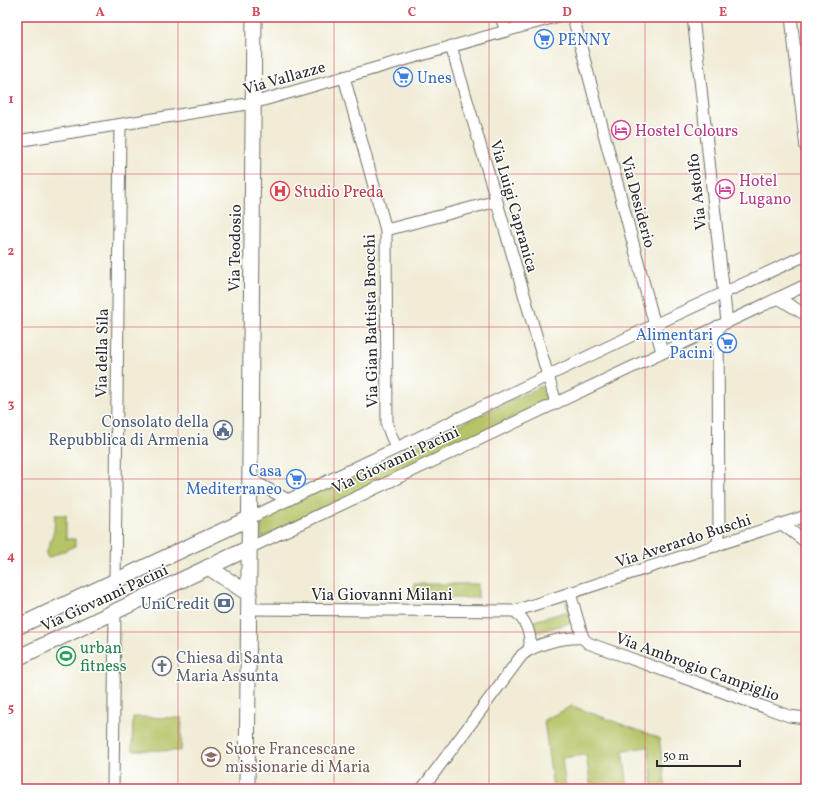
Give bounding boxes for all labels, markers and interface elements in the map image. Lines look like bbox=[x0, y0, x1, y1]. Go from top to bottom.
text: A bbox=[95, 4, 105, 22]
text: B bbox=[252, 4, 261, 22]
text: C bbox=[408, 4, 416, 22]
text: D bbox=[562, 4, 572, 22]
text: E bbox=[719, 4, 727, 22]
supermarket icon: PENNY bbox=[533, 28, 555, 50]
place label: PENNY bbox=[558, 30, 611, 52]
street label: Via Vallazze bbox=[241, 57, 328, 101]
supermarket icon: Unes bbox=[392, 66, 414, 88]
place label: Unes bbox=[417, 68, 452, 90]
text: 1 bbox=[8, 91, 14, 109]
hotel icon: Hostel Colours bbox=[610, 119, 632, 141]
place label: Hostel Colours bbox=[635, 121, 738, 143]
street label: Via Luigi Capranica bbox=[484, 138, 543, 275]
street label: Via Astolfo bbox=[683, 152, 713, 231]
street label: Via Desiderio bbox=[614, 154, 660, 251]
place label: Hotel Lugano bbox=[739, 171, 791, 211]
hotel icon: Hotel Lugano bbox=[714, 178, 736, 200]
hospital icon: Studio Preda bbox=[269, 180, 291, 202]
place label: Studio Preda bbox=[294, 182, 384, 204]
street label: Via Teodosio bbox=[224, 204, 248, 292]
street label: Via Gian Battista Brocchi bbox=[359, 234, 385, 408]
text: 2 bbox=[8, 243, 15, 261]
street label: Via della Sila bbox=[91, 308, 115, 398]
place label: Alimentari Pacini bbox=[636, 325, 713, 365]
supermarket icon: Alimentari Pacini bbox=[716, 332, 738, 354]
text: 3 bbox=[8, 396, 15, 414]
place label: Consolato della Repubblica di Armenia bbox=[48, 412, 209, 452]
public building icon: Consolato della Repubblica di Armenia bbox=[212, 419, 234, 441]
street label: Via Giovanni Pacini bbox=[329, 422, 463, 500]
place label: Casa Mediterraneo bbox=[186, 461, 282, 501]
supermarket icon: Casa Mediterraneo bbox=[285, 468, 307, 490]
street label: Via Averardo Buschi bbox=[613, 510, 754, 574]
text: 4 bbox=[7, 548, 15, 566]
street label: Via Giovanni Pacini bbox=[38, 560, 172, 638]
street label: Via Giovanni Milani bbox=[311, 585, 453, 607]
bank icon: UniCredit bbox=[213, 592, 235, 614]
place label: UniCredit bbox=[141, 594, 210, 616]
street label: Via Ambrogio Campiglio bbox=[612, 628, 782, 708]
place label: urban fitness bbox=[80, 638, 127, 678]
sports icon: urban fitness bbox=[55, 645, 77, 667]
place label: Chiesa di Santa Maria Assunta bbox=[176, 648, 283, 688]
church icon: Chiesa di Santa Maria Assunta bbox=[151, 655, 173, 677]
text: 5 bbox=[8, 700, 14, 718]
place label: Suore Francescane missionarie di Maria bbox=[225, 739, 370, 779]
scale bar bbox=[657, 742, 740, 768]
school or university icon: Suore Francescane missionarie di Maria bbox=[200, 746, 222, 768]
text: 50 m bbox=[663, 749, 689, 765]

